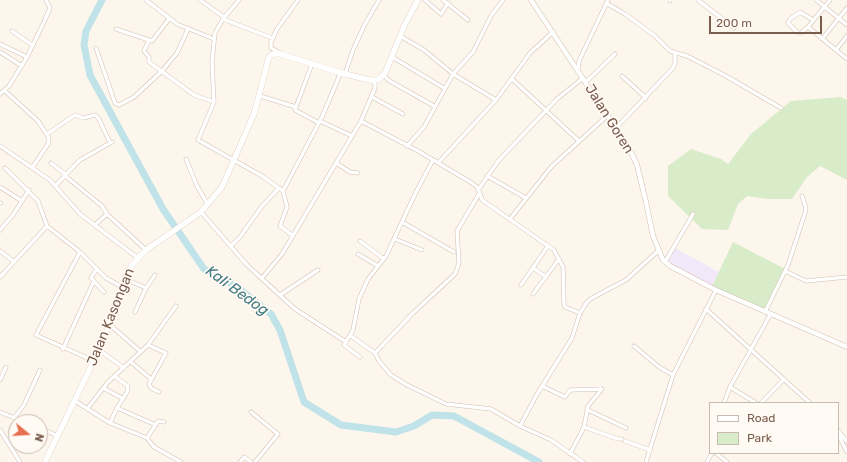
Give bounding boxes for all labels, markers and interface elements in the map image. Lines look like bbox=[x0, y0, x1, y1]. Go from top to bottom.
scale bar bbox=[711, 8, 824, 34]
text: 200 m bbox=[716, 16, 752, 30]
street label: Jalan Goren bbox=[581, 81, 637, 157]
water label: Kali Bedog bbox=[202, 262, 272, 320]
street label: Jalan Kasongan bbox=[84, 266, 138, 368]
legend bbox=[709, 402, 839, 454]
text: Road bbox=[747, 411, 775, 425]
north arrow bbox=[8, 414, 48, 454]
text: Park bbox=[747, 431, 772, 445]
text: N bbox=[32, 432, 46, 443]

